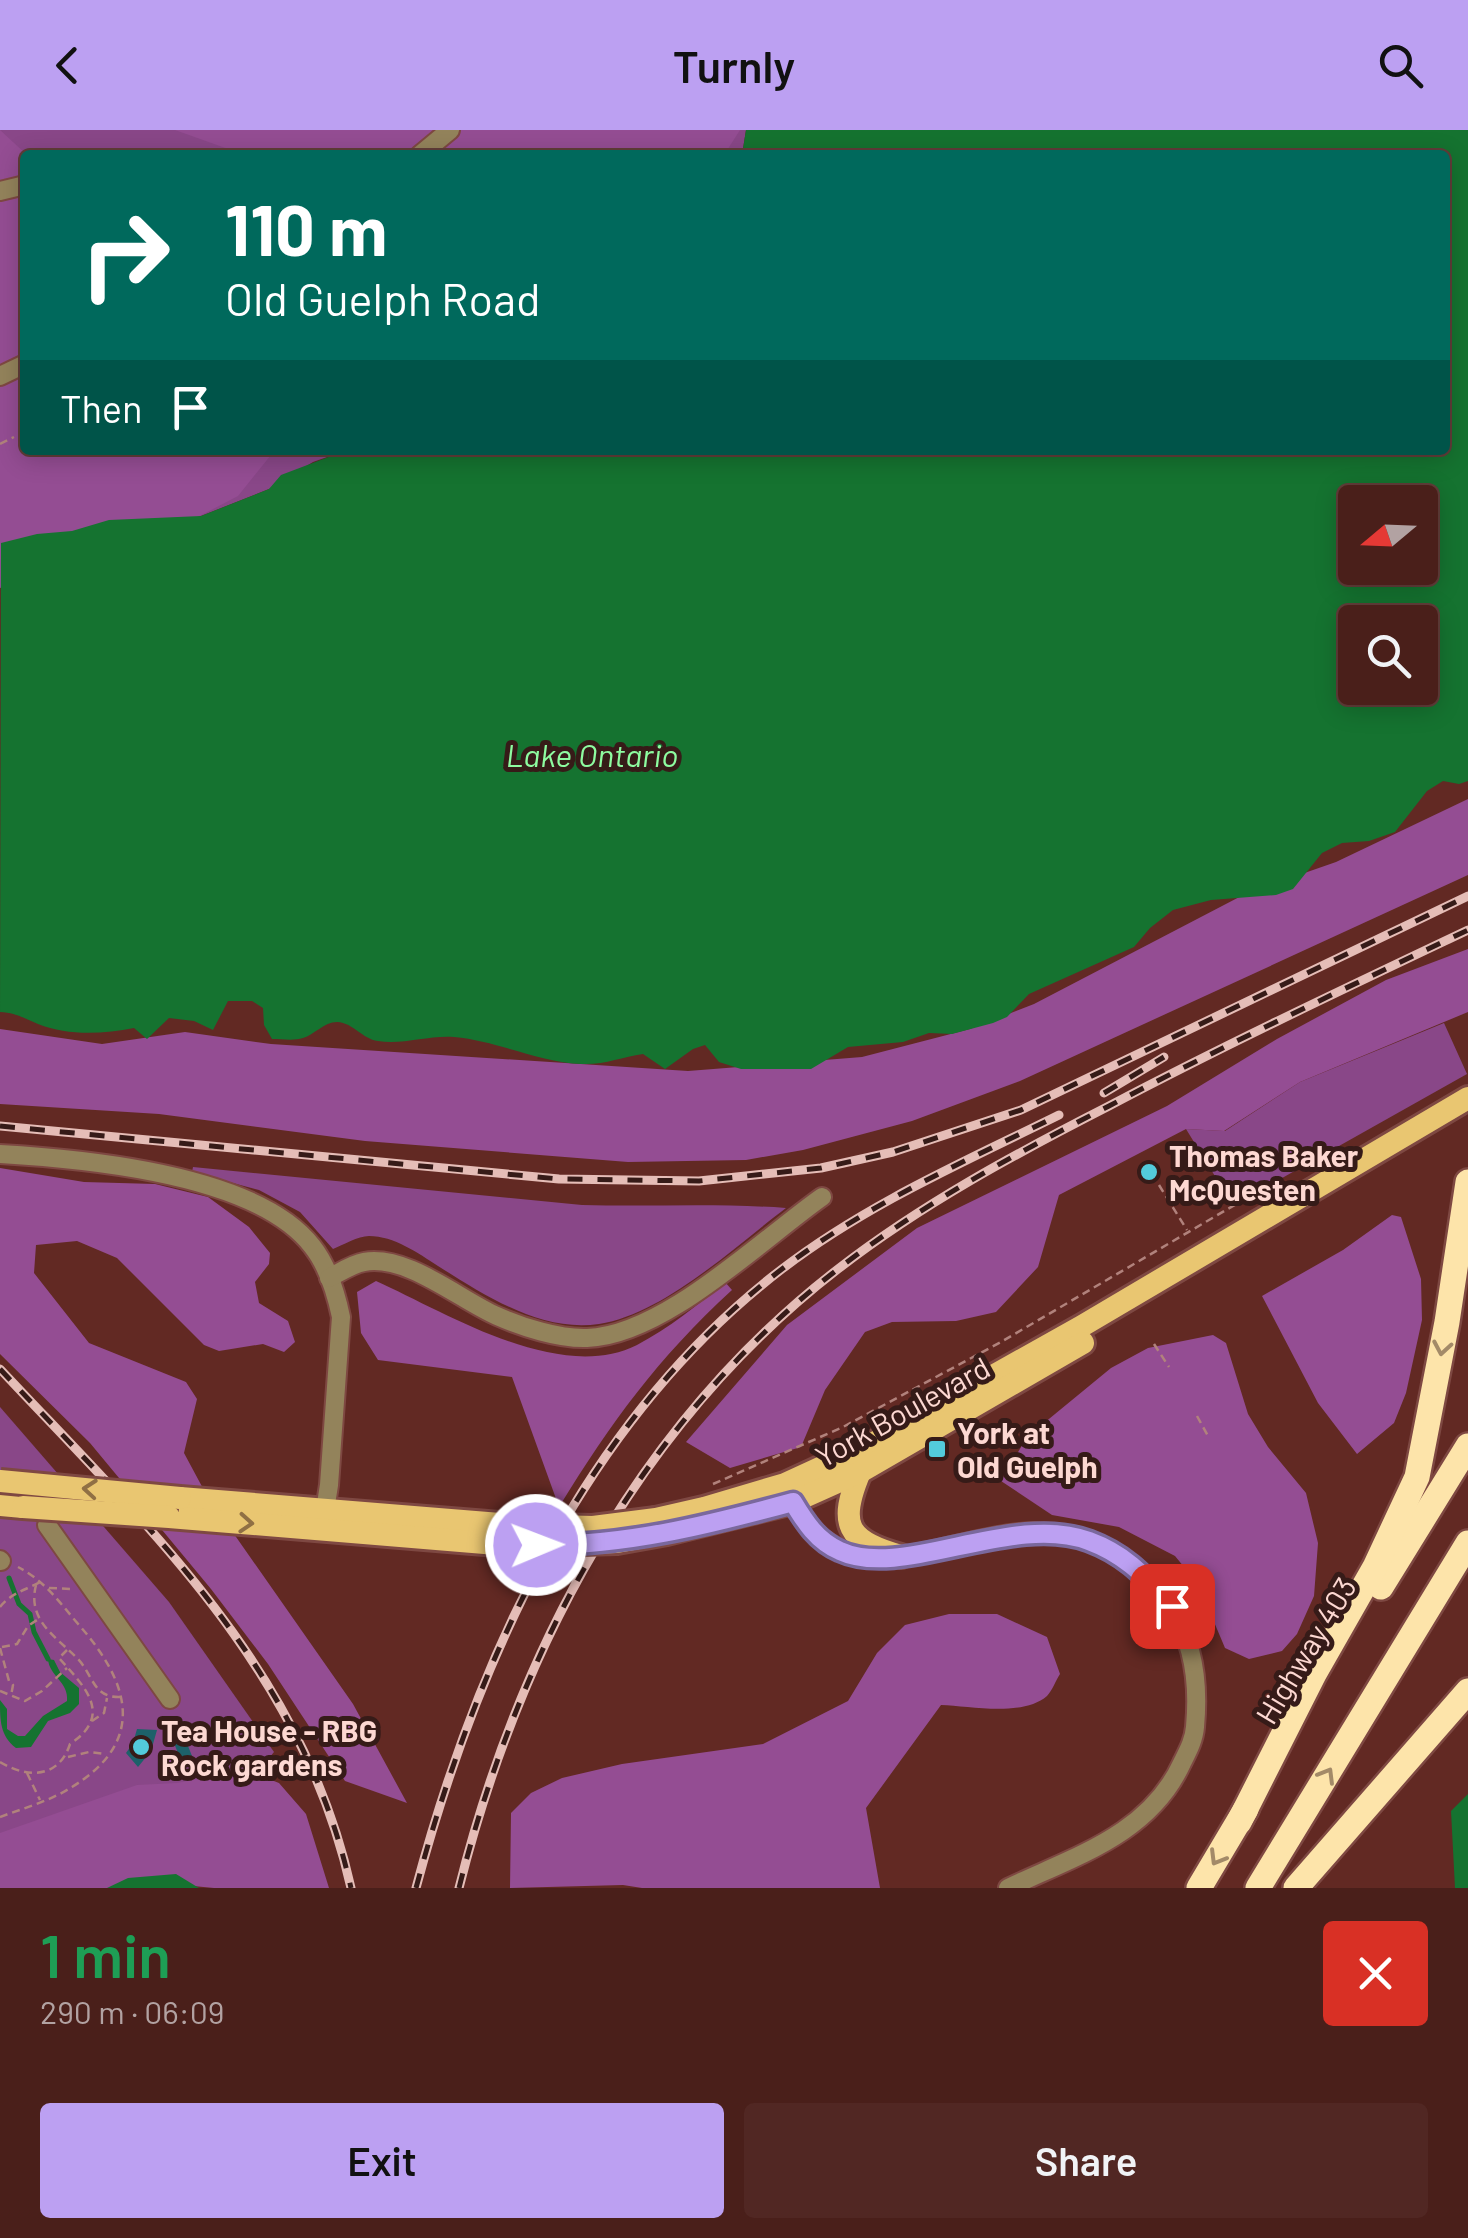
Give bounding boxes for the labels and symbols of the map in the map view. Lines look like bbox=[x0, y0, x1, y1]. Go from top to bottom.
north arrow bbox=[1338, 485, 1438, 585]
water label: Lake Ontario bbox=[506, 735, 678, 773]
place label: Thomas Baker McQuesten bbox=[1169, 1137, 1359, 1207]
marker: Thomas Baker McQuesten bbox=[1138, 1161, 1160, 1183]
one-way arrow bbox=[1433, 1339, 1454, 1356]
street label: York Boulevard bbox=[809, 1348, 995, 1474]
place label: York at Old Guelph bbox=[957, 1414, 1098, 1484]
marker: York at Old Guelph bbox=[926, 1438, 948, 1460]
one-way arrow bbox=[82, 1479, 98, 1501]
position arrow bbox=[484, 1493, 588, 1597]
one-way arrow bbox=[238, 1512, 254, 1533]
pin bbox=[1130, 1564, 1215, 1649]
street label: Highway 403 bbox=[1247, 1570, 1363, 1730]
place label: Tea House - RBG Rock gardens bbox=[161, 1712, 377, 1782]
marker: Tea House - RBG Rock gardens bbox=[130, 1736, 152, 1758]
one-way arrow bbox=[1315, 1768, 1334, 1786]
one-way arrow bbox=[1210, 1848, 1229, 1866]

